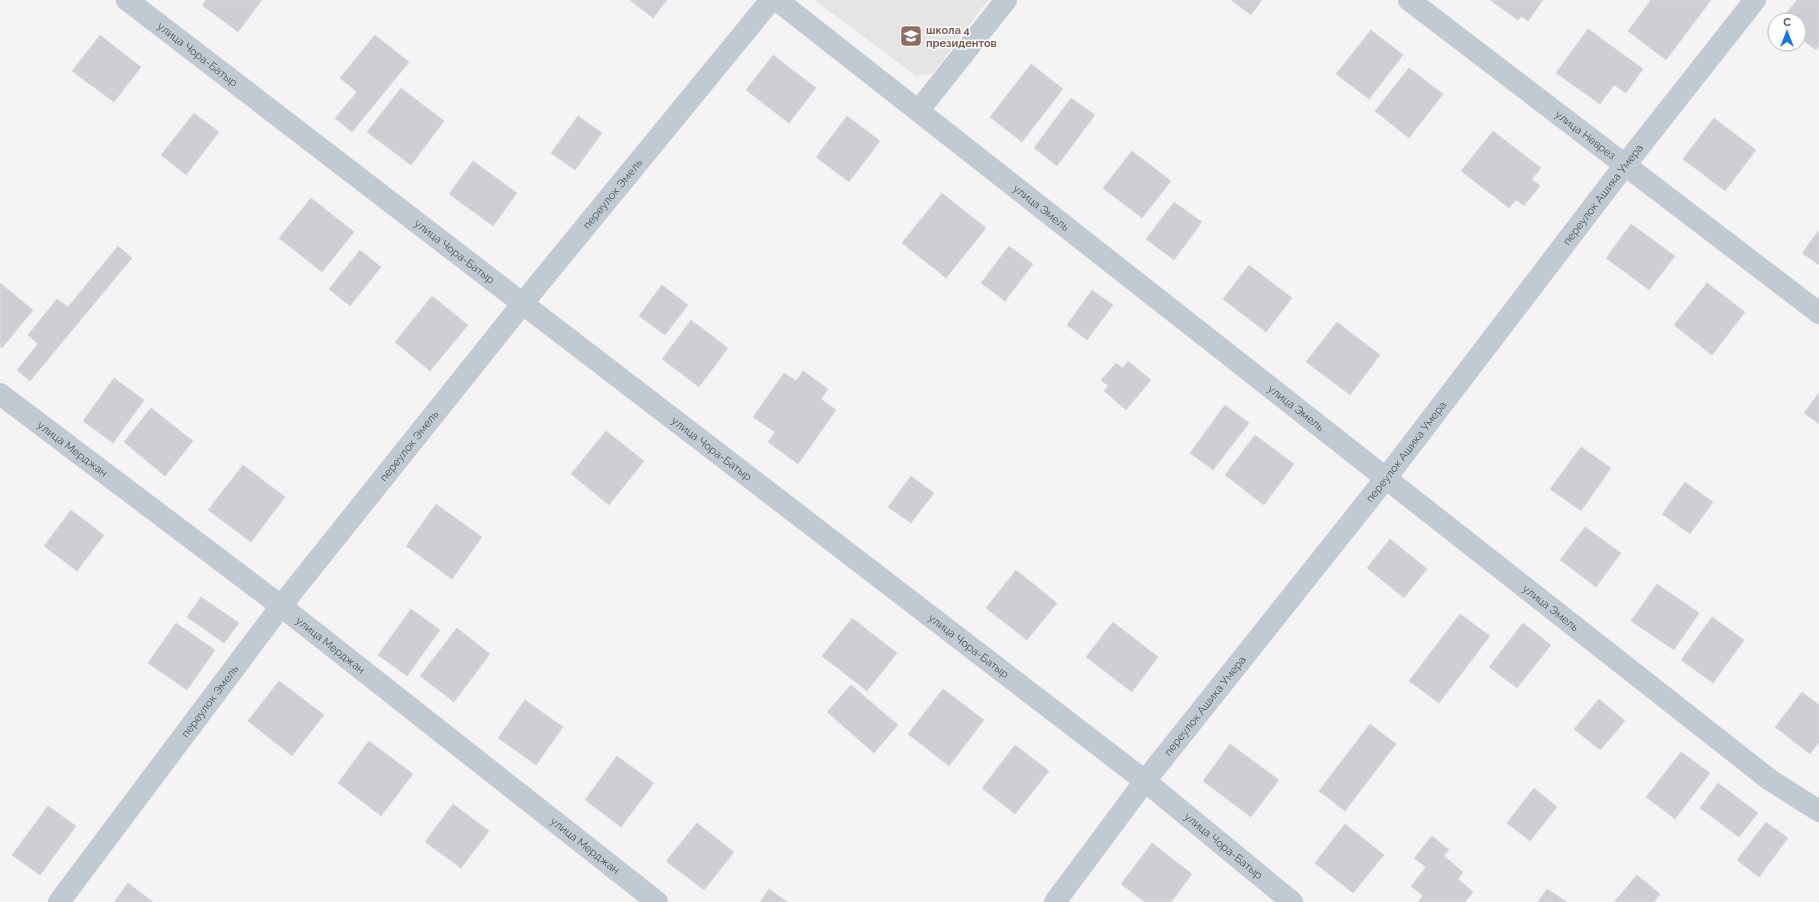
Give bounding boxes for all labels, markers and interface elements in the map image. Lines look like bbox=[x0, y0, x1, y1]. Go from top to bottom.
north arrow bbox=[1767, 12, 1807, 52]
text: С bbox=[1783, 16, 1791, 29]
street label: улица Чора-Батыр bbox=[155, 19, 240, 89]
school or university icon: школа 4 президентов bbox=[898, 23, 924, 49]
place label: школа 4 президентов bbox=[926, 24, 997, 50]
street label: улица Неврез bbox=[1553, 107, 1618, 162]
street label: переулок Ашика Умера bbox=[1560, 141, 1646, 247]
street label: переулок Эмель bbox=[580, 156, 645, 231]
street label: улица Эмель bbox=[1011, 182, 1072, 234]
street label: улица Чора-Батыр bbox=[412, 217, 498, 286]
street label: улица Эмель bbox=[1265, 382, 1327, 434]
street label: переулок Ашика Умера bbox=[1363, 399, 1449, 505]
street label: переулок Эмель bbox=[377, 407, 441, 484]
street label: улица Чора-Батыр bbox=[669, 414, 755, 484]
street label: улица Мерджан bbox=[35, 418, 110, 479]
street label: улица Эмель bbox=[1520, 582, 1582, 634]
street label: улица Чора-Батыр bbox=[926, 611, 1012, 681]
street label: улица Мерджан bbox=[293, 614, 368, 676]
street label: переулок Ашика Умера bbox=[1161, 653, 1249, 758]
street label: переулок Эмель bbox=[178, 662, 241, 740]
street label: улица Чора-Батыр bbox=[1182, 810, 1266, 882]
street label: улица Мерджан bbox=[548, 814, 622, 877]

